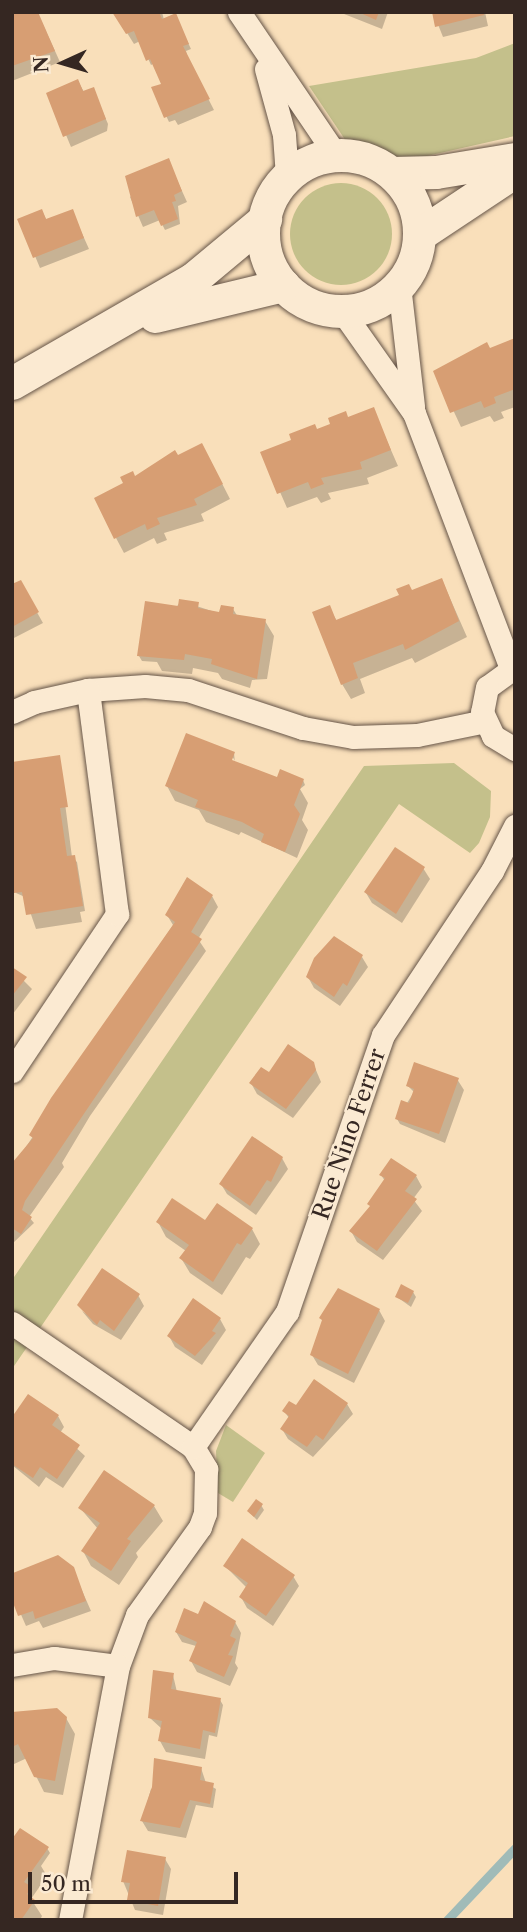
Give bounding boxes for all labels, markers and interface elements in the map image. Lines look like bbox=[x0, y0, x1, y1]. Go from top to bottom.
north arrow bbox=[28, 28, 98, 98]
text: N bbox=[30, 55, 54, 74]
street label: Rue Nino Ferrer bbox=[307, 1045, 391, 1223]
scale bar bbox=[32, 1858, 242, 1902]
text: 50 m bbox=[41, 1871, 91, 1896]

